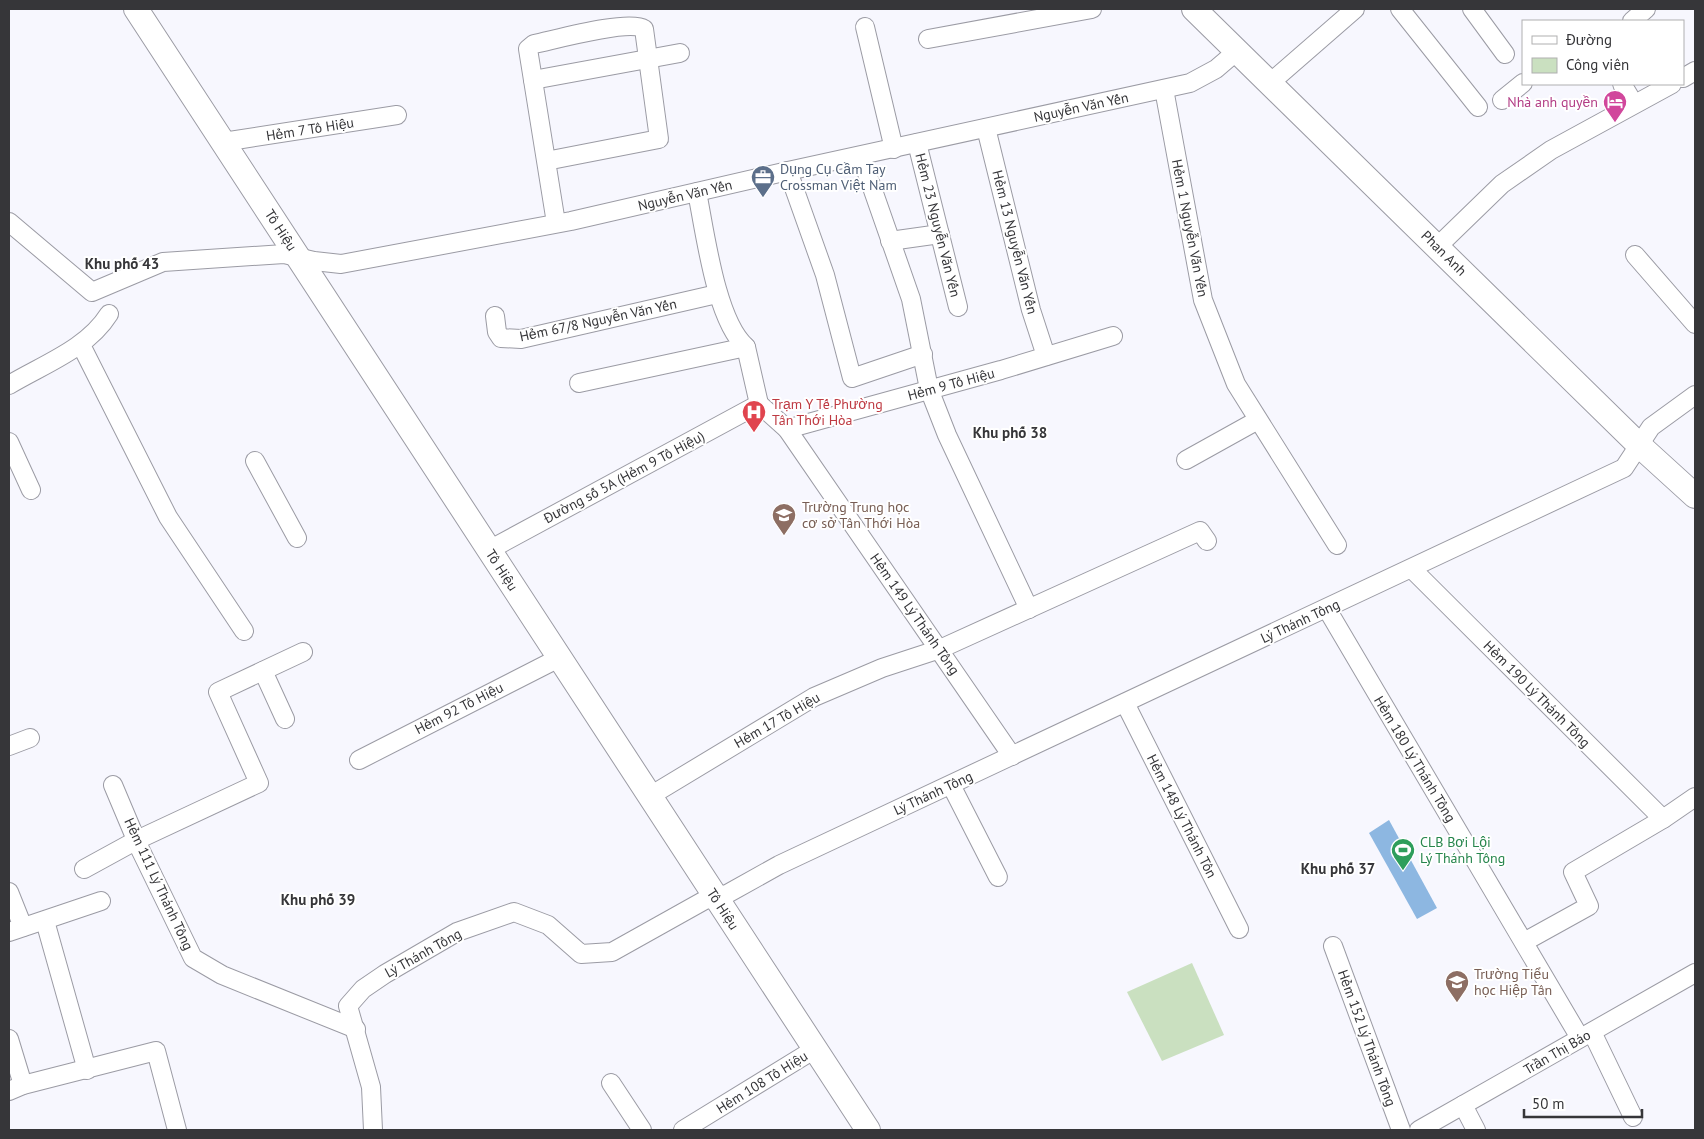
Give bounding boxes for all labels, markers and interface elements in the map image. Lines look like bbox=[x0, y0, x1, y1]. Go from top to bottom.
legend bbox=[1522, 20, 1684, 85]
text: Đường bbox=[1565, 30, 1612, 49]
text: Công viên bbox=[1566, 55, 1629, 74]
street label: Nguyễn Văn Yến bbox=[1032, 88, 1130, 126]
hotel icon: Nhà anh quyền bbox=[1602, 89, 1628, 123]
place label: Nhà anh quyền bbox=[1507, 93, 1598, 111]
street label: Hẻm 7 Tô Hiệu bbox=[265, 113, 355, 145]
street label: Hẻm 23 Nguyễn Văn Yến bbox=[911, 151, 965, 299]
street label: Hẻm 1 Nguyễn Văn Yến bbox=[1168, 158, 1212, 298]
place label: Dụng Cụ Cầm Tay Crossman Việt Nam bbox=[780, 160, 897, 194]
office icon: Dụng Cụ Cầm Tay Crossman Việt Nam bbox=[750, 164, 776, 198]
street label: Hẻm 13 Nguyễn Văn Yến bbox=[988, 168, 1042, 316]
street label: Nguyễn Văn Yến bbox=[636, 175, 734, 215]
street label: Tô Hiệu bbox=[261, 206, 301, 254]
street label: Phan Anh bbox=[1418, 227, 1470, 279]
district label: Khu phố 43 bbox=[85, 254, 159, 273]
street label: Hẻm 67/8 Nguyễn Văn Yến bbox=[518, 295, 678, 345]
street label: Hẻm 9 Tô Hiệu bbox=[906, 364, 996, 404]
place label: Trạm Y Tế Phường Tân Thới Hòa bbox=[772, 395, 883, 429]
hospital icon: Trạm Y Tế Phường Tân Thới Hòa bbox=[741, 399, 767, 433]
district label: Khu phố 38 bbox=[973, 423, 1047, 442]
street label: Đường số 5A (Hẻm 9 Tô Hiệu) bbox=[539, 427, 708, 528]
place label: Trường Trung học cơ sở Tân Thới Hòa bbox=[802, 498, 920, 532]
school or university icon: Trường Trung học cơ sở Tân Thới Hòa bbox=[771, 502, 797, 536]
street label: Tô Hiệu bbox=[482, 546, 522, 594]
street label: Hẻm 149 Lý Thánh Tông bbox=[866, 550, 964, 678]
street label: Lý Thánh Tông bbox=[1258, 595, 1342, 647]
street label: Hẻm 190 Lý Thánh Tông bbox=[1480, 637, 1594, 751]
street label: Hẻm 92 Tô Hiệu bbox=[412, 678, 506, 738]
street label: Hẻm 17 Tô Hiệu bbox=[731, 688, 823, 752]
street label: Hẻm 180 Lý Thánh Tông bbox=[1370, 693, 1460, 825]
street label: Hẻm 148 Lý Thánh Tôn bbox=[1143, 751, 1221, 881]
street label: Lý Thánh Tông bbox=[891, 767, 975, 819]
street label: Hẻm 111 Lý Thánh Tông bbox=[120, 815, 198, 953]
place label: CLB Bơi Lội Lý Thánh Tông bbox=[1420, 833, 1505, 867]
sports icon: CLB Bơi Lội Lý Thánh Tông bbox=[1390, 837, 1416, 871]
district label: Khu phố 37 bbox=[1301, 859, 1375, 878]
street label: Tô Hiệu bbox=[703, 885, 743, 933]
district label: Khu phố 39 bbox=[281, 890, 355, 909]
street label: Lý Thánh Tông bbox=[381, 924, 465, 982]
place label: Trường Tiểu học Hiệp Tân bbox=[1474, 965, 1552, 999]
street label: Hẻm 152 Lý Thánh Tông bbox=[1334, 967, 1400, 1109]
school or university icon: Trường Tiểu học Hiệp Tân bbox=[1444, 969, 1470, 1003]
street label: Trần Thị Báo bbox=[1520, 1026, 1594, 1078]
street label: Hẻm 108 Tô Hiệu bbox=[713, 1047, 811, 1117]
scale bar bbox=[1524, 1086, 1642, 1118]
text: 50 m bbox=[1532, 1094, 1565, 1113]

